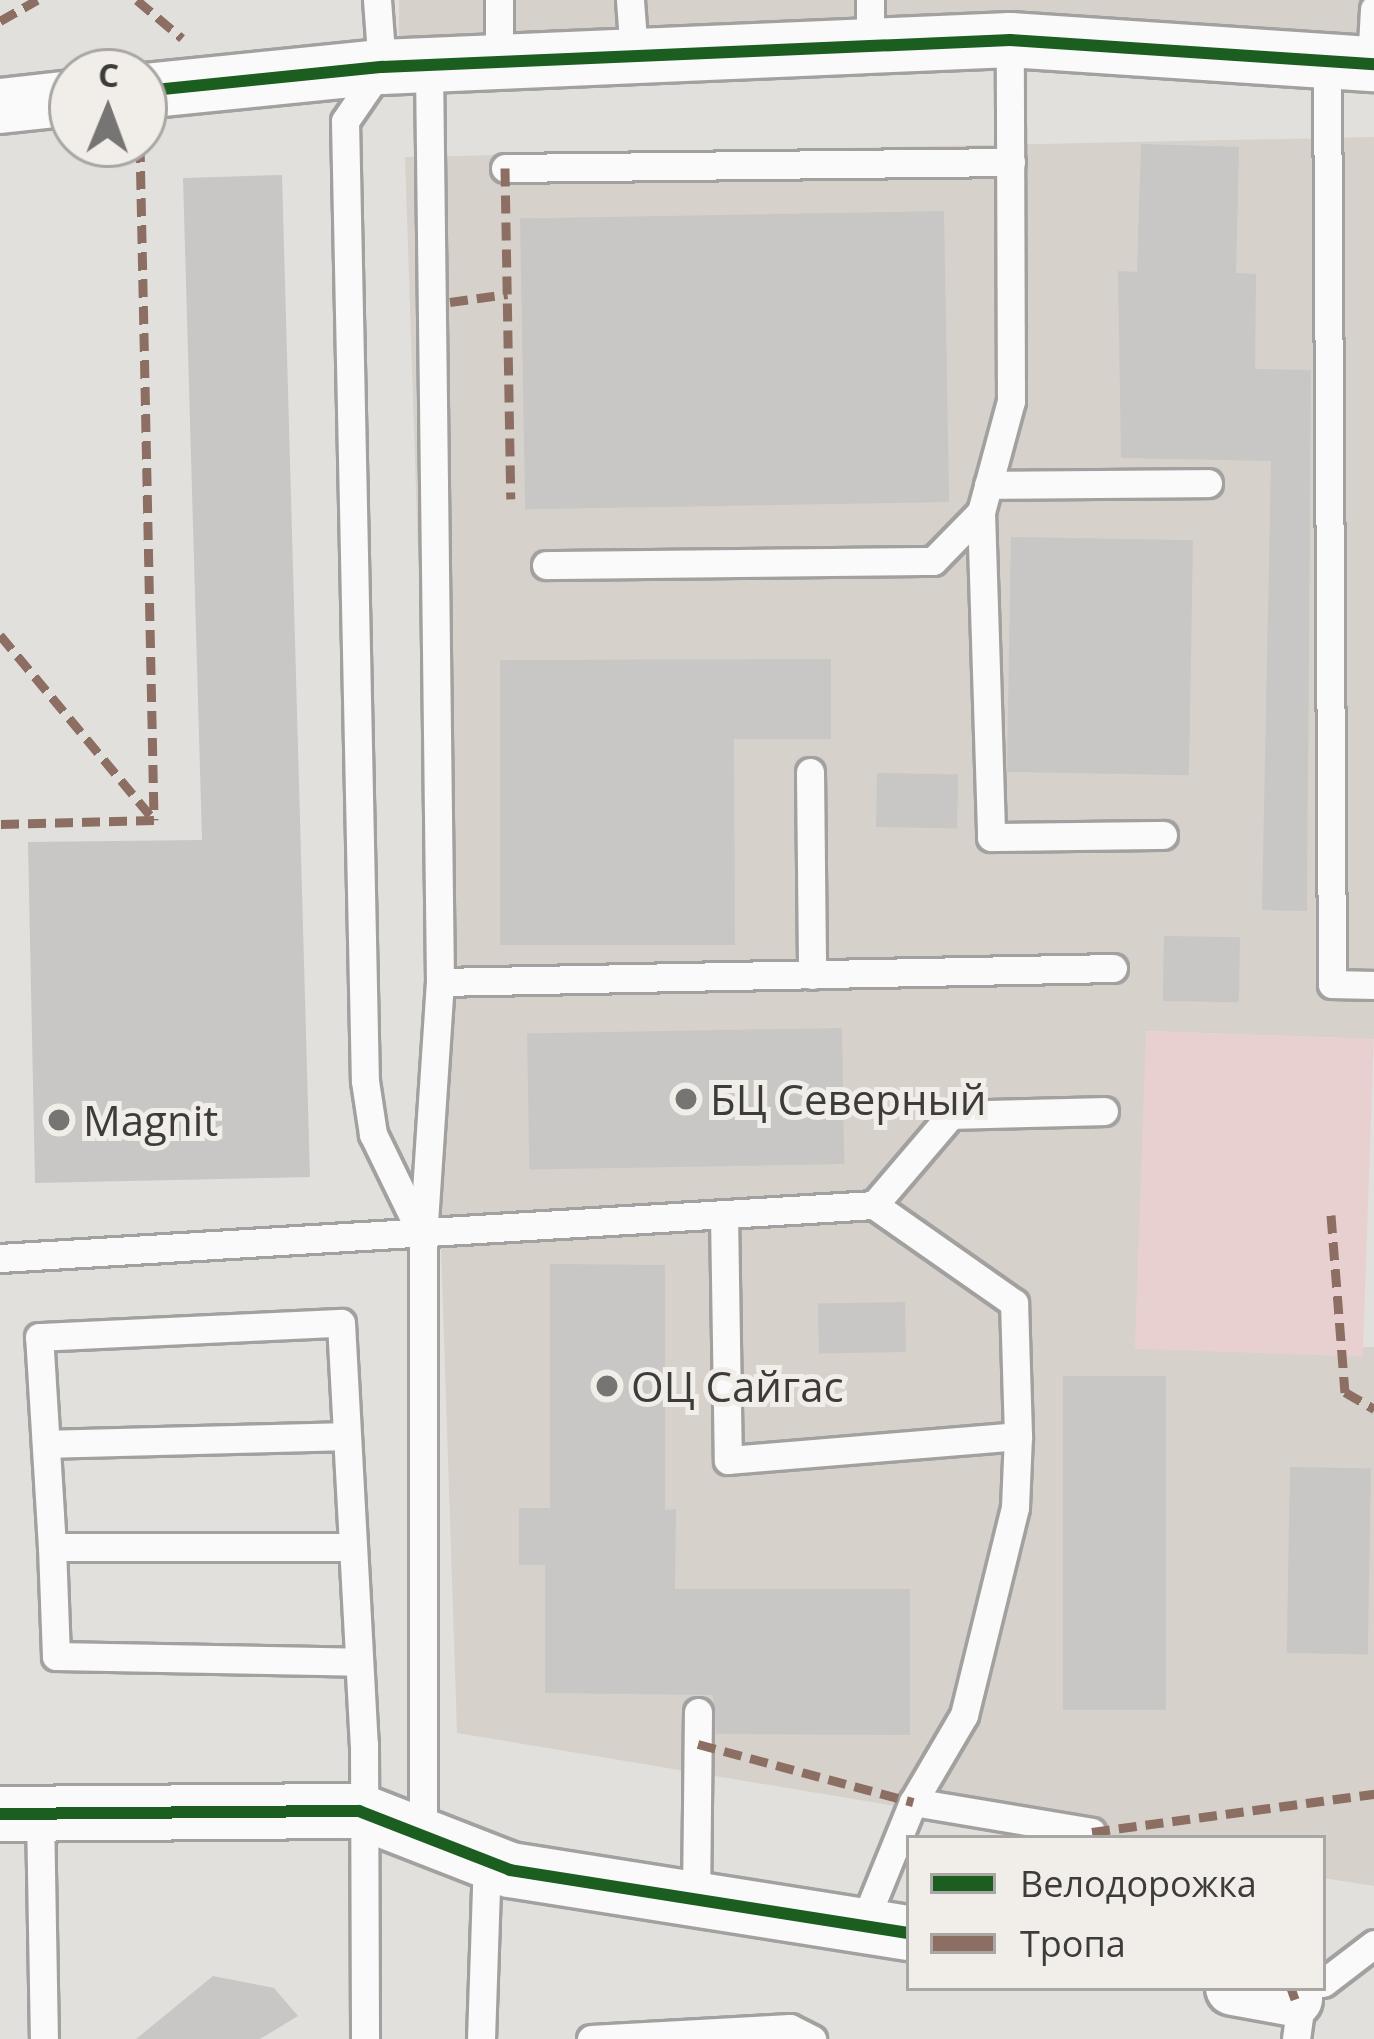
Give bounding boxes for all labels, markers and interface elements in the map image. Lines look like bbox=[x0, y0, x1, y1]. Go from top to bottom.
north arrow bbox=[48, 48, 168, 168]
text: С bbox=[98, 52, 119, 97]
place label: БЦ Северный bbox=[710, 1074, 987, 1124]
marker: БЦ Северный bbox=[673, 1086, 699, 1112]
place label: Magnit bbox=[83, 1095, 218, 1145]
marker: Magnit bbox=[46, 1107, 72, 1133]
place label: ОЦ Сайгас bbox=[631, 1361, 844, 1411]
marker: ОЦ Сайгас bbox=[594, 1373, 620, 1399]
legend bbox=[906, 1835, 1326, 1991]
text: Велодорожка bbox=[1020, 1859, 1257, 1908]
text: Тропа bbox=[1020, 1919, 1126, 1968]

